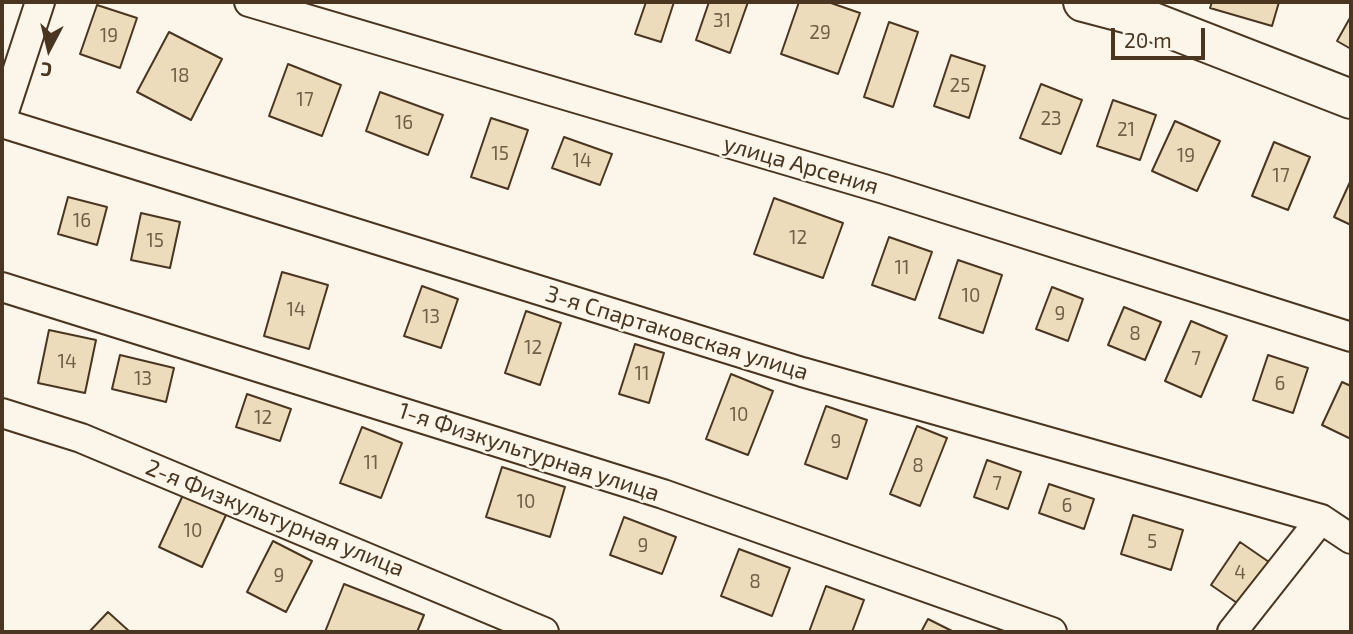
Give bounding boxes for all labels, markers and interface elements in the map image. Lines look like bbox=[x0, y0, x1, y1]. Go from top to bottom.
house number: 31 bbox=[713, 10, 731, 32]
north arrow bbox=[14, 14, 84, 84]
scale bar bbox=[1115, 14, 1210, 58]
house number: 29 bbox=[809, 22, 831, 44]
house number: 19 bbox=[100, 25, 118, 47]
text: 20 m bbox=[1124, 27, 1172, 52]
text: С bbox=[39, 58, 53, 82]
house number: 18 bbox=[170, 65, 190, 87]
house number: 25 bbox=[950, 75, 970, 97]
house number: 17 bbox=[296, 89, 314, 111]
house number: 23 bbox=[1040, 108, 1062, 130]
house number: 16 bbox=[395, 112, 413, 134]
house number: 21 bbox=[1117, 119, 1135, 141]
street label: улица Арсения bbox=[720, 130, 882, 200]
house number: 15 bbox=[491, 143, 509, 165]
house number: 19 bbox=[1177, 145, 1195, 167]
house number: 14 bbox=[572, 150, 592, 172]
house number: 17 bbox=[1272, 165, 1290, 187]
house number: 16 bbox=[73, 210, 91, 232]
house number: 12 bbox=[789, 227, 807, 249]
house number: 15 bbox=[146, 230, 164, 252]
house number: 11 bbox=[894, 257, 910, 279]
street label: 3-я Спартаковская улица bbox=[542, 280, 812, 386]
house number: 10 bbox=[961, 285, 981, 307]
house number: 14 bbox=[286, 299, 306, 321]
house number: 9 bbox=[1055, 303, 1065, 325]
house number: 13 bbox=[422, 306, 440, 328]
house number: 8 bbox=[1129, 323, 1141, 345]
house number: 12 bbox=[524, 337, 542, 359]
house number: 7 bbox=[1191, 348, 1201, 370]
house number: 14 bbox=[57, 351, 77, 373]
house number: 11 bbox=[634, 363, 650, 385]
house number: 13 bbox=[134, 368, 152, 390]
house number: 6 bbox=[1275, 373, 1285, 395]
street label: 1-я Физкультурная улица bbox=[395, 397, 663, 507]
house number: 10 bbox=[729, 404, 749, 426]
house number: 12 bbox=[254, 407, 272, 429]
house number: 9 bbox=[831, 431, 841, 453]
house number: 11 bbox=[363, 452, 379, 474]
street label: 2-я Физкультурная улица bbox=[142, 453, 408, 583]
house number: 8 bbox=[912, 455, 924, 477]
house number: 7 bbox=[992, 473, 1002, 495]
house number: 10 bbox=[516, 491, 536, 513]
house number: 6 bbox=[1062, 495, 1072, 517]
house number: 10 bbox=[183, 520, 203, 542]
house number: 5 bbox=[1147, 531, 1157, 553]
house number: 9 bbox=[638, 535, 648, 557]
house number: 4 bbox=[1234, 562, 1246, 584]
house number: 9 bbox=[274, 565, 284, 587]
house number: 8 bbox=[749, 571, 761, 593]

